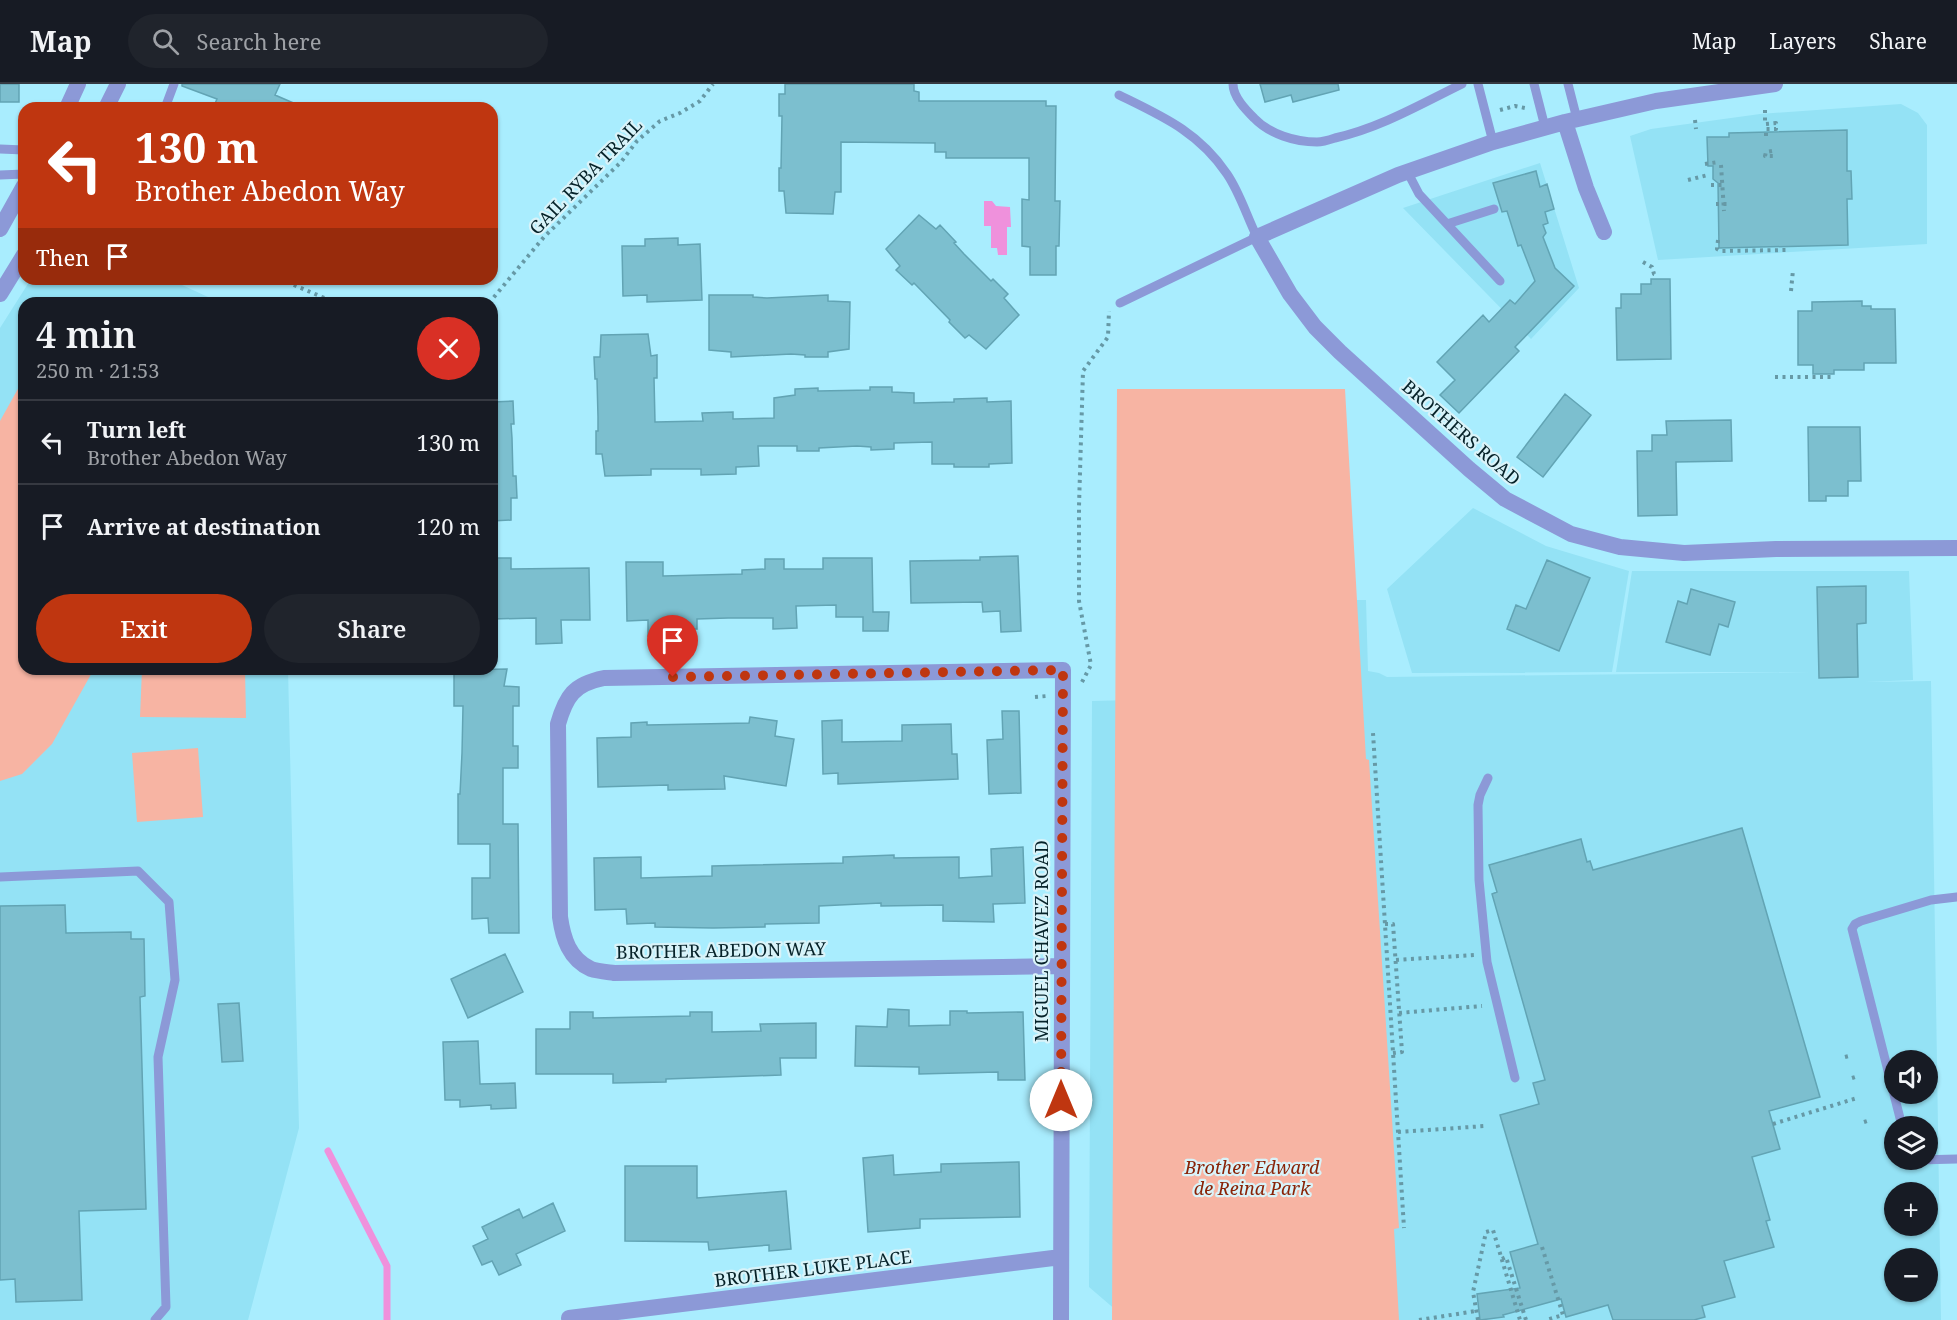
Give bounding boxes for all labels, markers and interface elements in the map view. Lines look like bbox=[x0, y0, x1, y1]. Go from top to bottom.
search box bbox=[128, 14, 548, 68]
text: Map bbox=[30, 22, 92, 60]
icon: search bbox=[149, 25, 182, 58]
text: Search here bbox=[197, 26, 321, 56]
text: Map bbox=[1692, 27, 1736, 55]
text: Layers bbox=[1769, 27, 1836, 55]
text: Share bbox=[1869, 27, 1927, 55]
street label: GAIL RYBA TRAIL bbox=[524, 113, 647, 240]
text: 130 m bbox=[135, 118, 259, 175]
icon: left bbox=[36, 126, 114, 204]
text: Brother Abedon Way bbox=[135, 172, 405, 209]
icon: arrive bbox=[101, 240, 134, 273]
text: Then bbox=[36, 242, 89, 272]
text: 4 min bbox=[36, 310, 137, 359]
button: close bbox=[417, 317, 480, 380]
text: 250 m · 21:53 bbox=[36, 357, 159, 384]
street label: BROTHERS ROAD bbox=[1397, 374, 1526, 490]
text: Turn left bbox=[87, 414, 186, 444]
icon: left bbox=[36, 426, 69, 459]
text: 130 m bbox=[417, 427, 480, 457]
text: Brother Abedon Way bbox=[87, 444, 287, 471]
icon: arrive bbox=[36, 510, 69, 543]
text: Arrive at destination bbox=[87, 511, 321, 541]
text: 120 m bbox=[417, 511, 480, 541]
button: Exit bbox=[36, 594, 252, 663]
button: Share bbox=[264, 594, 480, 663]
pin bbox=[647, 615, 698, 677]
icon: arrive bbox=[656, 624, 689, 657]
street label: MIGUEL CHAVEZ ROAD bbox=[1029, 840, 1053, 1042]
street label: BROTHER ABEDON WAY bbox=[616, 936, 827, 964]
map controls bbox=[1884, 1050, 1938, 1302]
button: sound bbox=[1884, 1050, 1938, 1104]
position arrow bbox=[1029, 1068, 1093, 1132]
button: layers bbox=[1884, 1116, 1938, 1170]
park label: Brother Edward de Reina Park bbox=[1184, 1155, 1320, 1200]
button: + bbox=[1884, 1182, 1938, 1236]
street label: BROTHER LUKE PLACE bbox=[713, 1244, 913, 1292]
button: − bbox=[1884, 1248, 1938, 1302]

